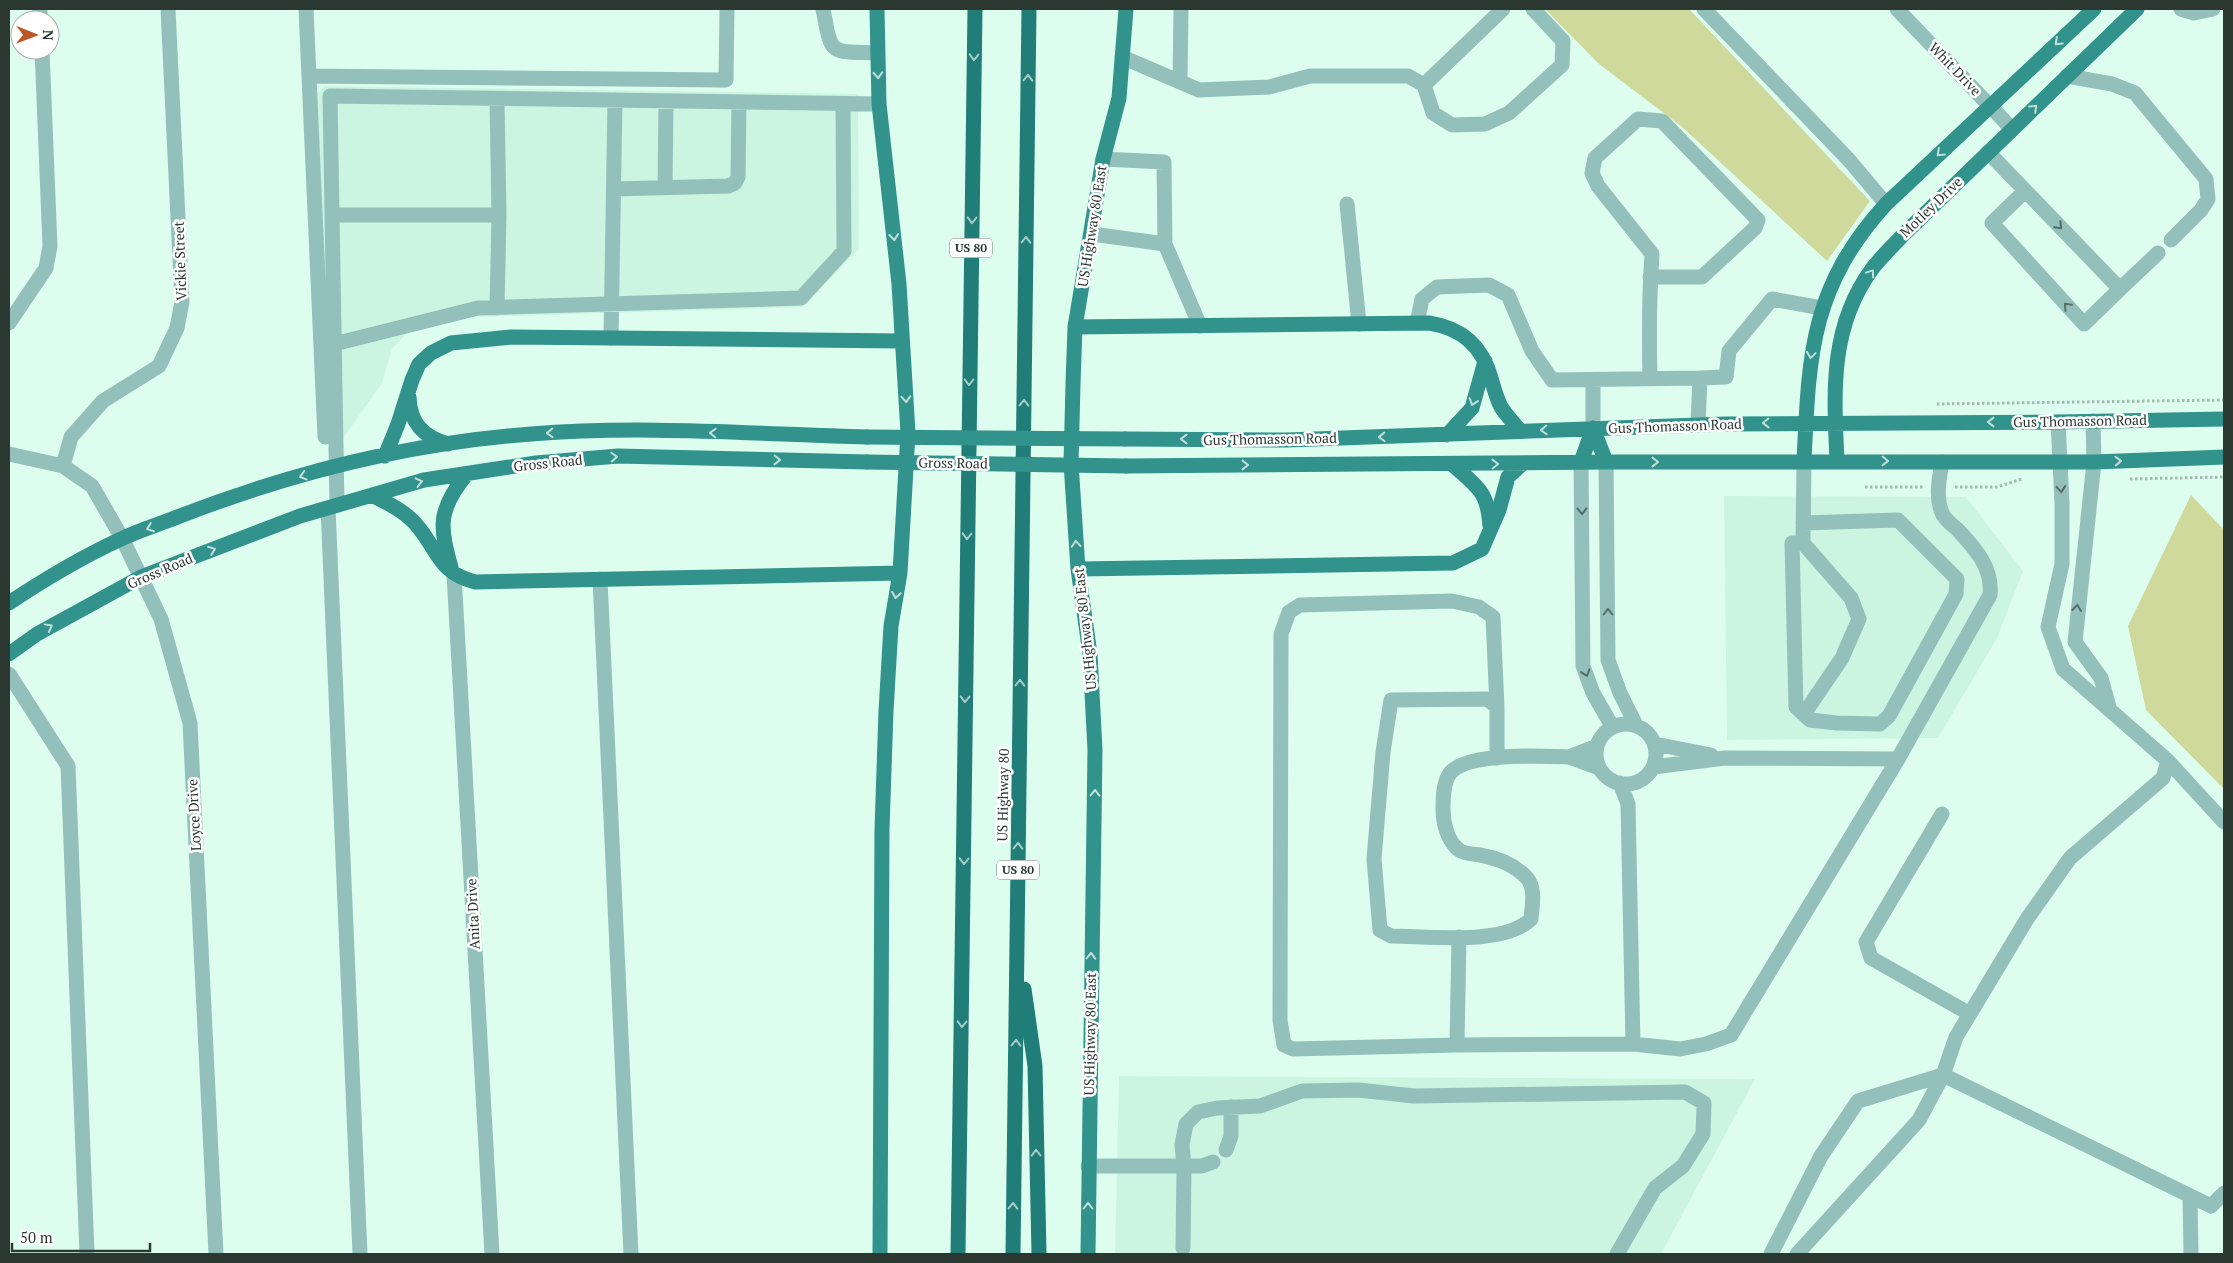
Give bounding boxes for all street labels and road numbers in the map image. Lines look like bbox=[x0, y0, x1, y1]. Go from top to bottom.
street label: Whit Drive bbox=[1925, 38, 1986, 100]
street label: US Highway 80 East bbox=[1073, 163, 1111, 288]
street label: Motley Drive bbox=[1895, 172, 1966, 241]
street label: Vickie Street bbox=[169, 220, 190, 301]
road number: US 80 bbox=[950, 238, 992, 258]
street label: Gus Thomasson Road bbox=[2013, 410, 2147, 431]
street label: Gus Thomasson Road bbox=[1608, 414, 1742, 437]
street label: Gus Thomasson Road bbox=[1203, 428, 1337, 449]
street label: Gross Road bbox=[512, 449, 584, 476]
street label: Gross Road bbox=[918, 452, 988, 473]
street label: Gross Road bbox=[124, 548, 196, 593]
street label: US Highway 80 East bbox=[1069, 566, 1100, 691]
street label: US Highway 80 bbox=[992, 748, 1013, 842]
street label: Loyce Drive bbox=[182, 779, 205, 852]
road number: US 80 bbox=[997, 860, 1039, 880]
street label: Anita Drive bbox=[461, 878, 484, 950]
street label: US Highway 80 East bbox=[1079, 972, 1100, 1096]

